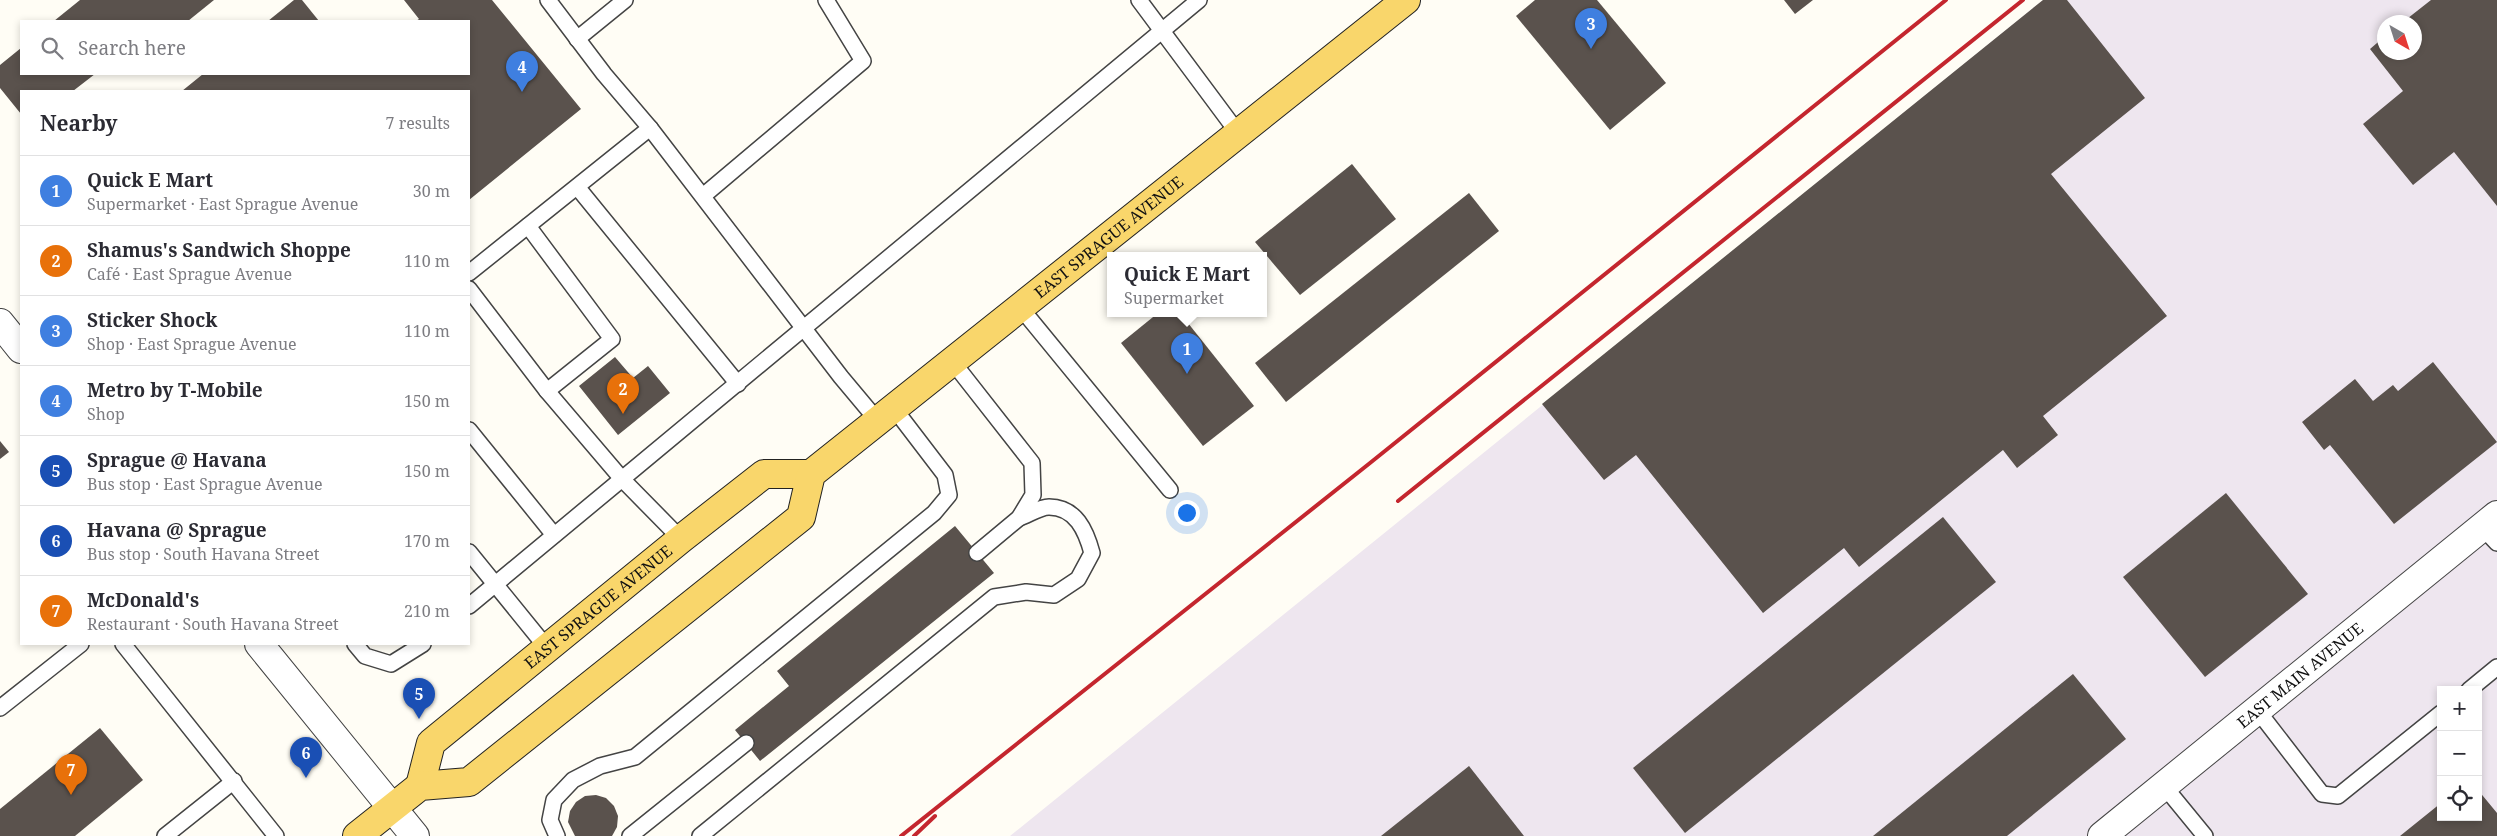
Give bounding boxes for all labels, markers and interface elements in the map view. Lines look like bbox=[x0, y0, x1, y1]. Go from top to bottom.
pin: 3 bbox=[1575, 8, 1607, 49]
north arrow bbox=[2377, 15, 2422, 60]
search box bbox=[20, 20, 470, 75]
icon: search bbox=[38, 34, 66, 62]
text: Search here bbox=[78, 35, 186, 61]
pin: 4 bbox=[506, 51, 538, 92]
text: Nearby bbox=[40, 109, 118, 137]
text: 7 results bbox=[386, 112, 450, 134]
text: Quick E Mart bbox=[87, 167, 213, 193]
street label: EAST SPRAGUE AVENUE bbox=[1029, 171, 1188, 303]
text: 1 bbox=[51, 180, 61, 202]
text: 30 m bbox=[413, 180, 450, 202]
text: Supermarket · East Sprague Avenue bbox=[87, 193, 358, 215]
text: Shamus's Sandwich Shoppe bbox=[87, 237, 351, 263]
text: 2 bbox=[51, 250, 61, 272]
text: 110 m bbox=[404, 250, 450, 272]
popup bbox=[1107, 252, 1267, 317]
text: Quick E Mart bbox=[1124, 261, 1250, 287]
text: Café · East Sprague Avenue bbox=[87, 263, 292, 285]
text: Supermarket bbox=[1124, 287, 1224, 309]
text: Sticker Shock bbox=[87, 307, 217, 333]
text: 3 bbox=[51, 320, 61, 342]
text: 110 m bbox=[404, 320, 450, 342]
text: Shop · East Sprague Avenue bbox=[87, 333, 297, 355]
pin: 1 bbox=[1171, 333, 1203, 374]
pin: 2 bbox=[607, 373, 639, 414]
text: Metro by T-Mobile bbox=[87, 377, 263, 403]
text: 4 bbox=[51, 390, 61, 412]
text: 150 m bbox=[404, 390, 450, 412]
text: Shop bbox=[87, 403, 125, 425]
text: Sprague @ Havana bbox=[87, 447, 267, 473]
text: 5 bbox=[51, 460, 61, 482]
text: 150 m bbox=[404, 460, 450, 482]
text: Bus stop · East Sprague Avenue bbox=[87, 473, 323, 495]
your location bbox=[1174, 500, 1200, 526]
text: Havana @ Sprague bbox=[87, 517, 267, 543]
text: 6 bbox=[51, 530, 61, 552]
text: 170 m bbox=[404, 530, 450, 552]
street label: EAST SPRAGUE AVENUE bbox=[519, 540, 677, 674]
text: Bus stop · South Havana Street bbox=[87, 543, 319, 565]
text: McDonald's bbox=[87, 587, 199, 613]
text: 7 bbox=[51, 600, 61, 622]
text: 210 m bbox=[404, 600, 450, 622]
text: Restaurant · South Havana Street bbox=[87, 613, 339, 635]
street label: EAST MAIN AVENUE bbox=[2232, 617, 2368, 733]
pin: 5 bbox=[403, 678, 435, 719]
map controls bbox=[2437, 686, 2482, 821]
button: + bbox=[2437, 686, 2482, 731]
button: − bbox=[2437, 731, 2482, 776]
pin: 6 bbox=[290, 737, 322, 778]
pin: 7 bbox=[55, 754, 87, 795]
button: locate bbox=[2437, 776, 2482, 821]

